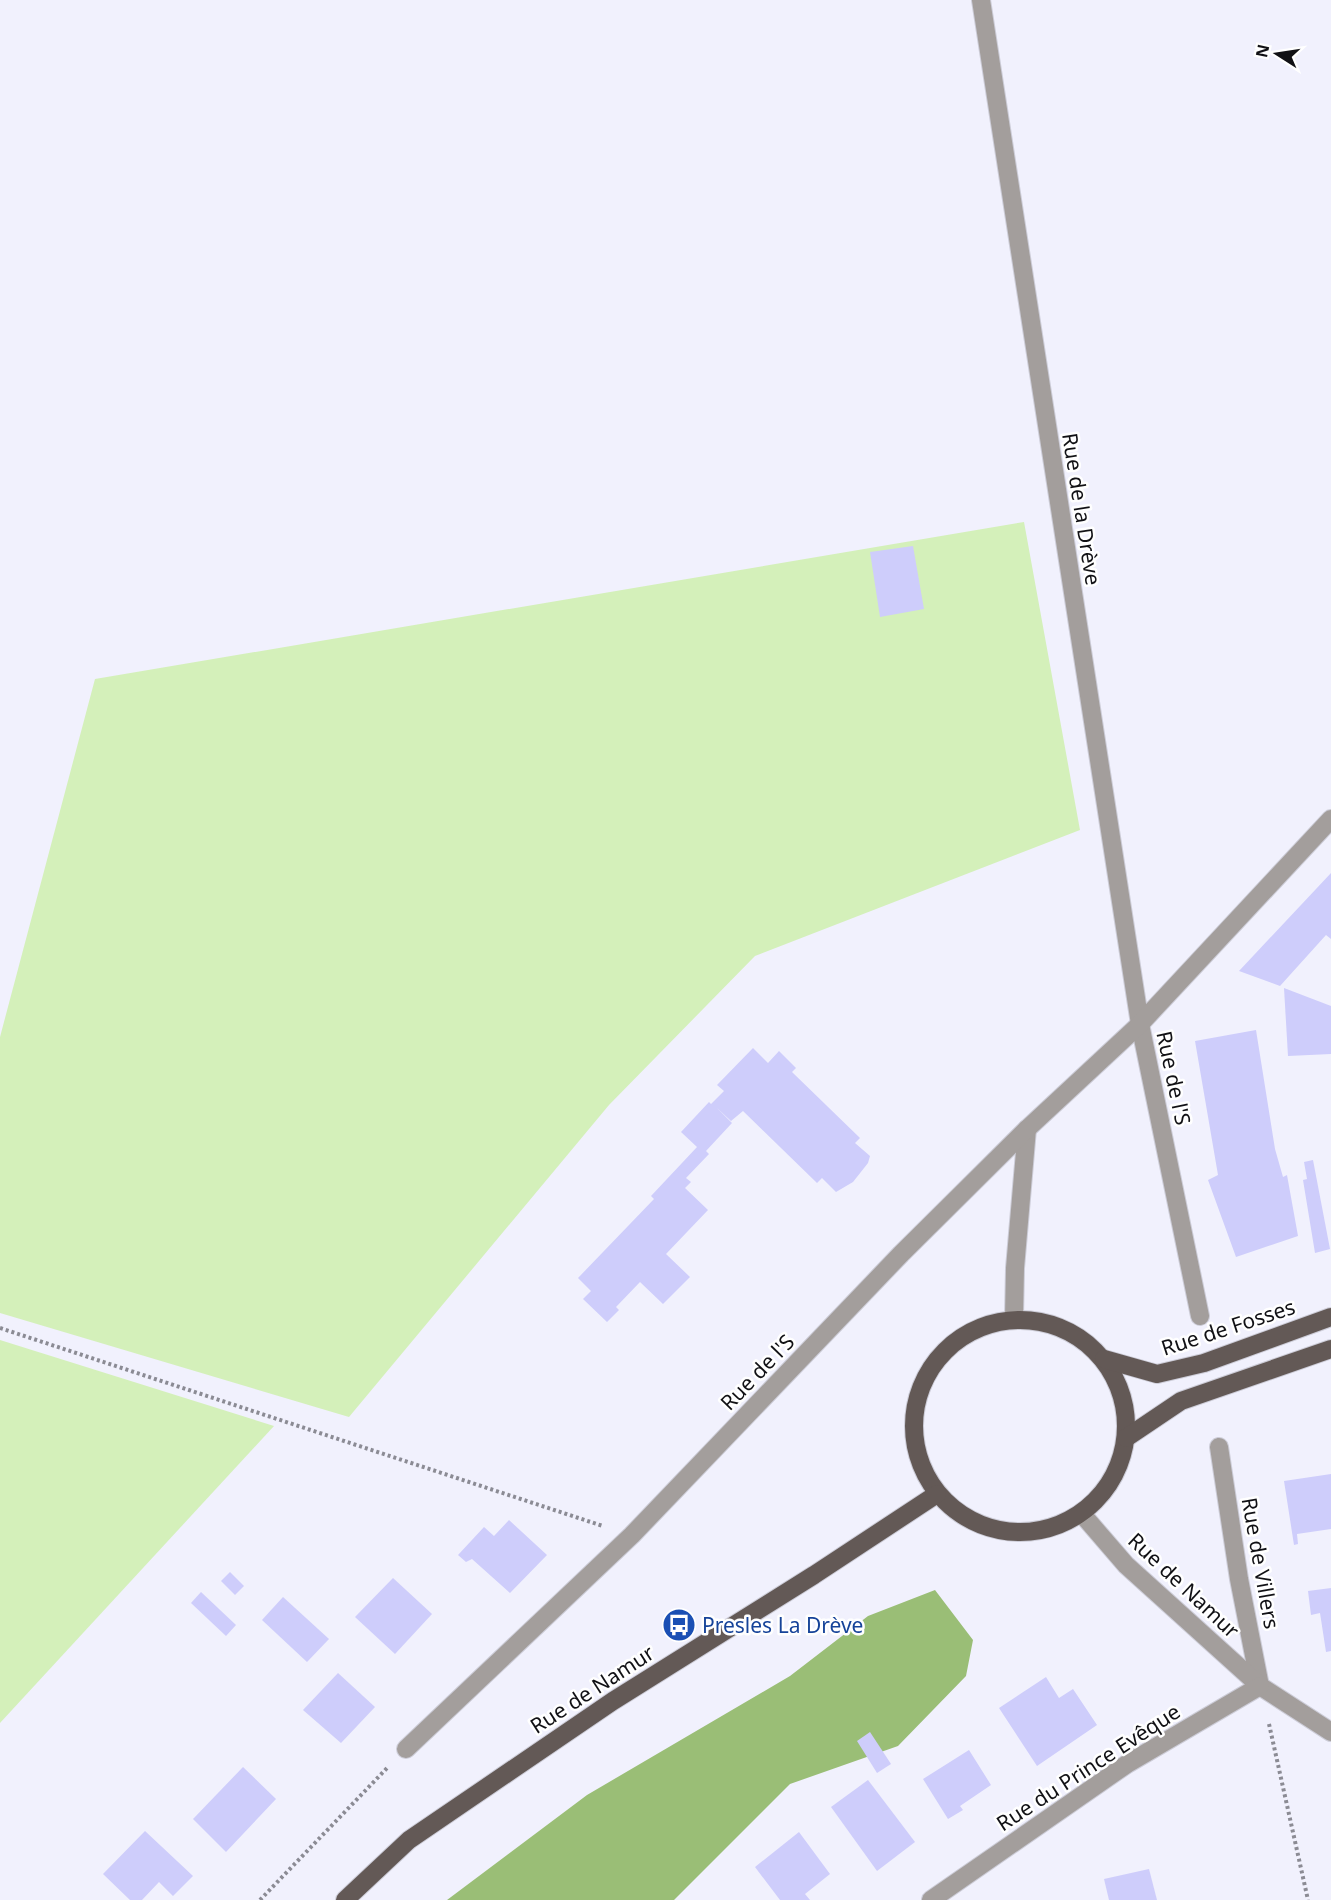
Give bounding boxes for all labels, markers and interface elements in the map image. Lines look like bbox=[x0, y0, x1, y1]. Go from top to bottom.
north arrow bbox=[1247, 24, 1307, 84]
text: N bbox=[1250, 42, 1274, 60]
street label: Rue de la Drève bbox=[1056, 431, 1108, 587]
street label: Rue de l'S bbox=[1150, 1029, 1198, 1127]
street label: Rue de Fosses bbox=[1157, 1292, 1299, 1362]
street label: Rue de l'S bbox=[714, 1328, 800, 1416]
street label: Rue de Villers bbox=[1236, 1495, 1286, 1631]
street label: Rue de Namur bbox=[1122, 1526, 1246, 1644]
bus stop icon: Presles La Drève bbox=[661, 1607, 697, 1643]
place label: Presles La Drève bbox=[702, 1611, 863, 1639]
street label: Rue de Namur bbox=[525, 1638, 660, 1740]
street label: Rue du Prince Evêque bbox=[991, 1697, 1185, 1837]

